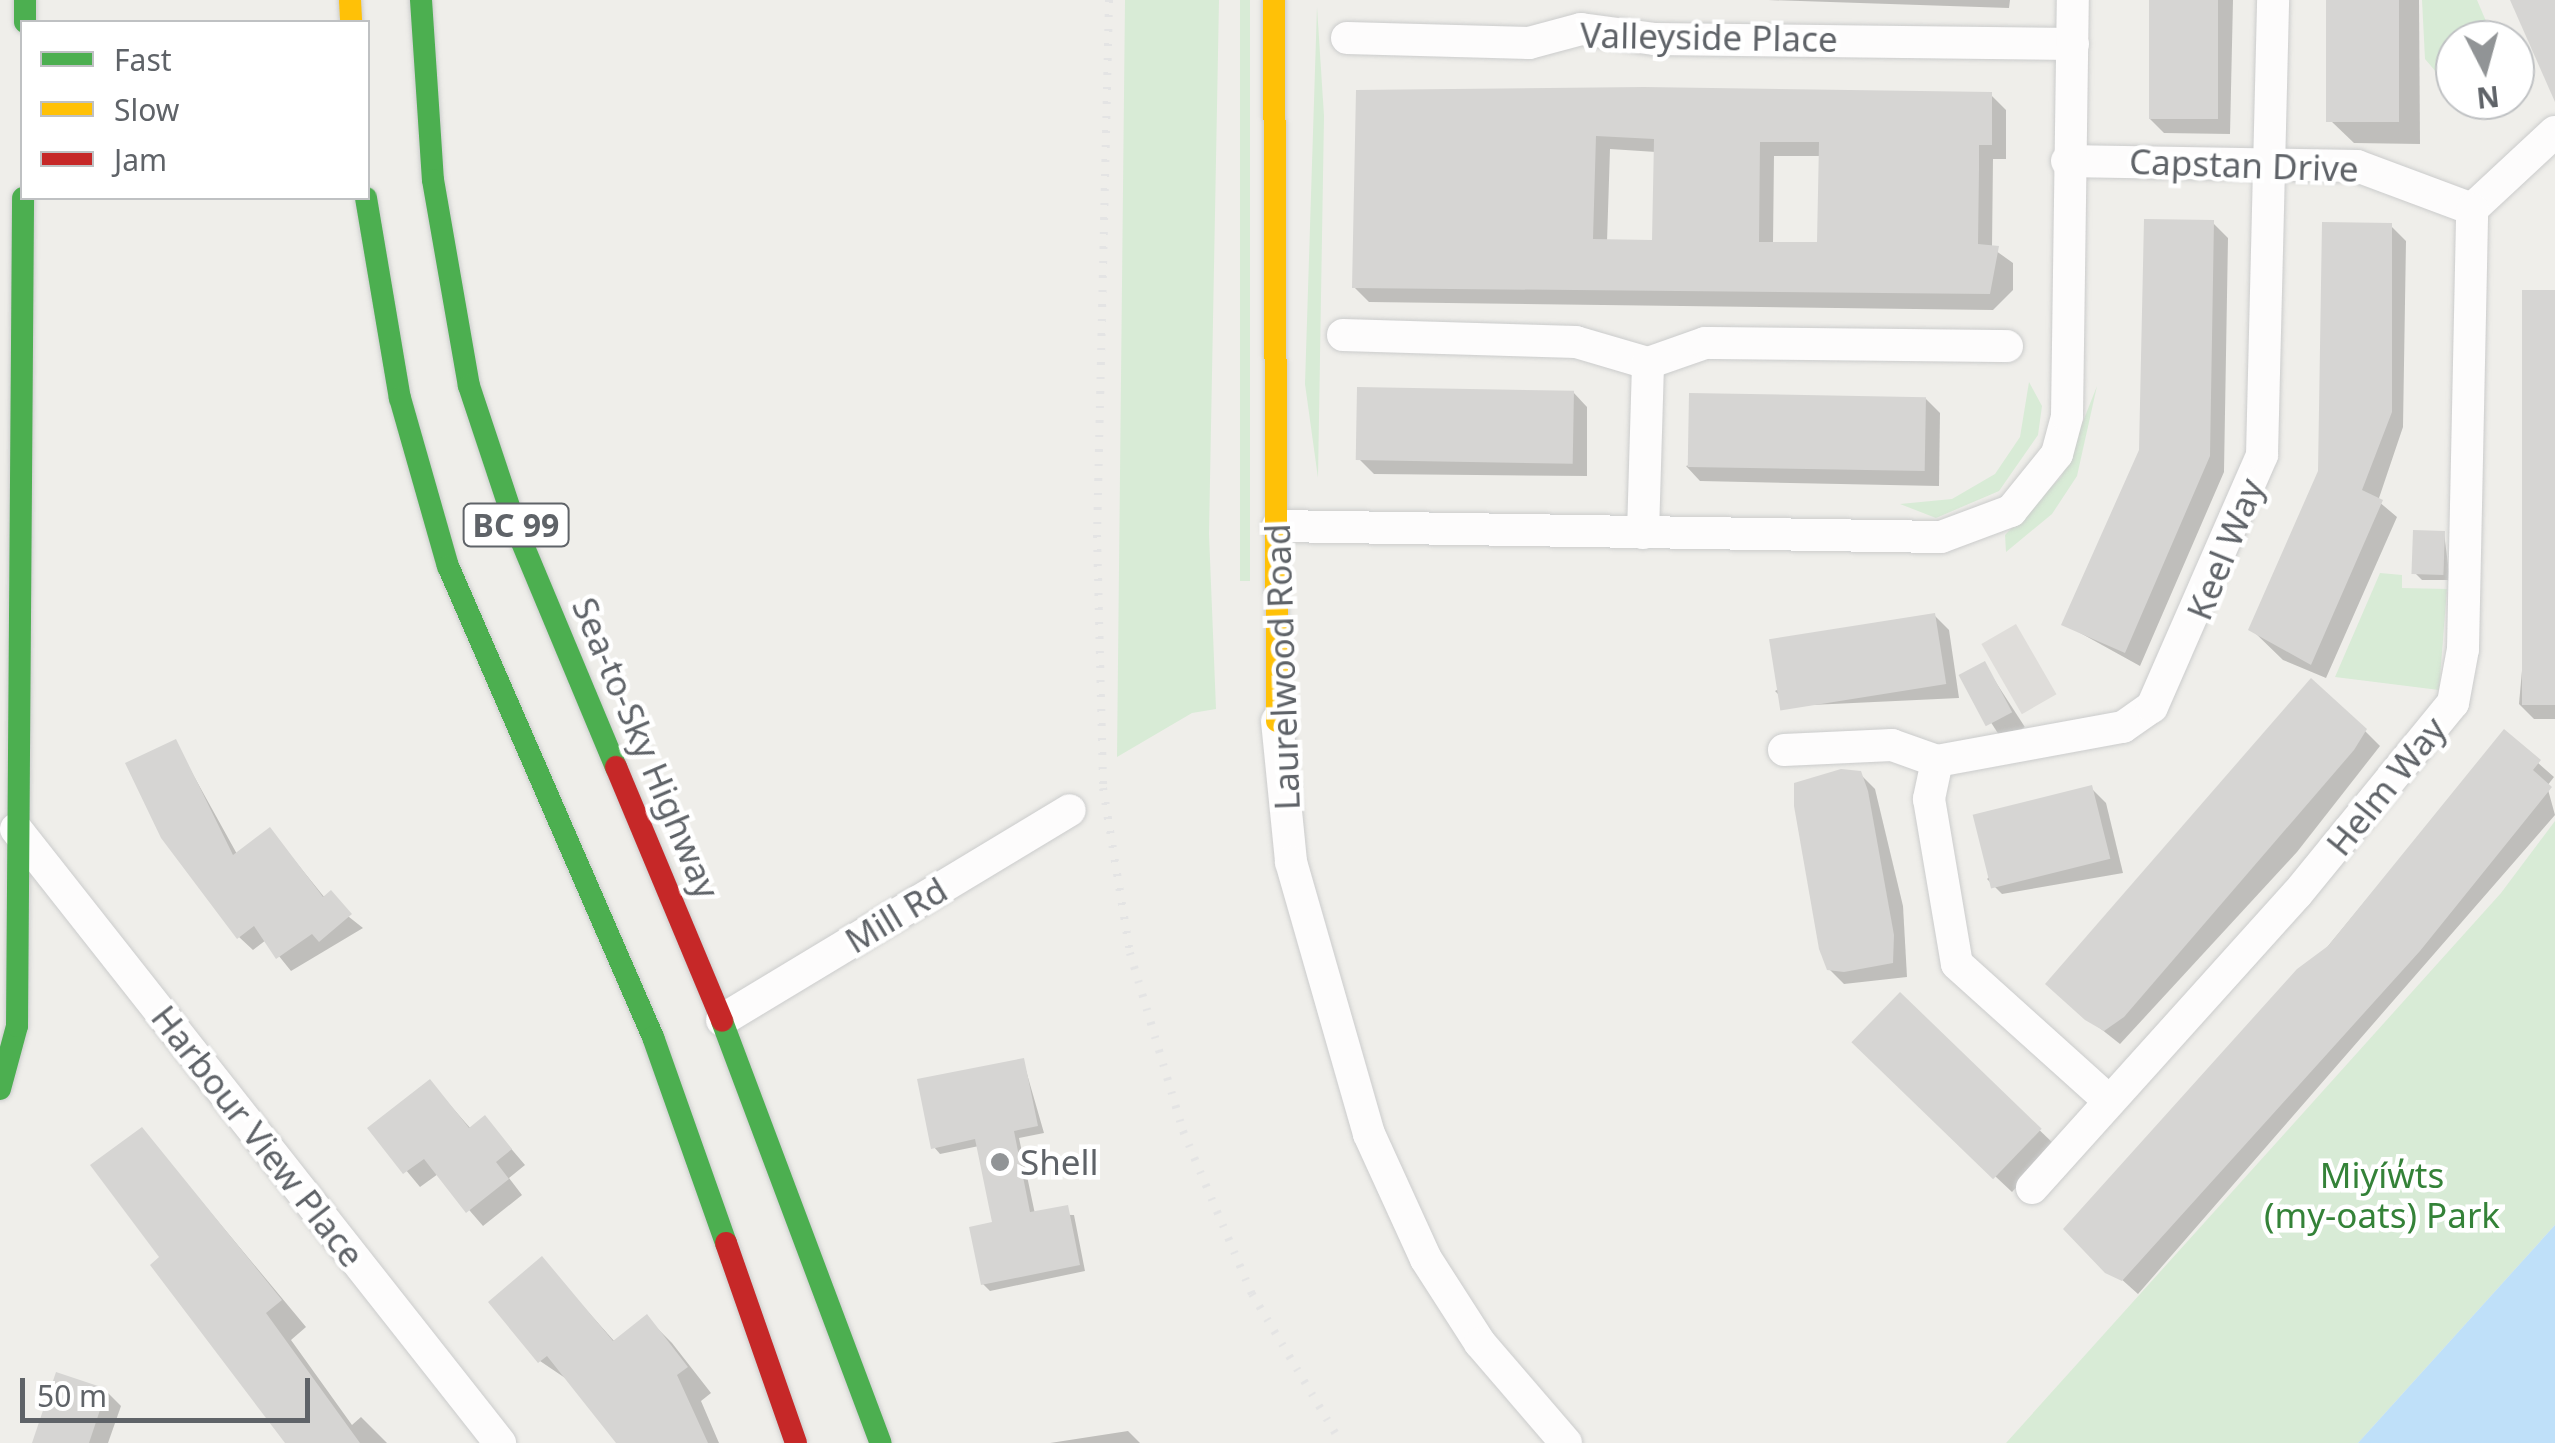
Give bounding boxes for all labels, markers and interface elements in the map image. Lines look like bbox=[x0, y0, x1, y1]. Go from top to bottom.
street label: Valleyside Place bbox=[1580, 14, 1838, 60]
legend bbox=[20, 20, 370, 200]
north arrow bbox=[2435, 20, 2535, 120]
text: Fast bbox=[114, 39, 172, 80]
text: N bbox=[2475, 78, 2501, 118]
text: Slow bbox=[114, 89, 179, 130]
text: Jam bbox=[114, 139, 167, 180]
street label: Capstan Drive bbox=[2129, 140, 2359, 190]
street label: Keel Way bbox=[2178, 472, 2272, 626]
road number: BC 99 bbox=[461, 498, 571, 552]
street label: Laurelwood Road bbox=[1256, 523, 1308, 811]
street label: Sea-to-Sky Highway bbox=[564, 591, 728, 905]
street label: Helm Way bbox=[2317, 708, 2455, 864]
street label: Mill Rd bbox=[838, 868, 954, 962]
street label: Harbour View Place bbox=[143, 997, 373, 1275]
place label: Shell bbox=[1020, 1141, 1099, 1183]
marker: Shell bbox=[989, 1151, 1011, 1173]
park label: Miyíw̓ts (my-oats) Park bbox=[2264, 1154, 2500, 1236]
scale bar bbox=[25, 1358, 315, 1420]
text: 50 m bbox=[37, 1375, 107, 1416]

